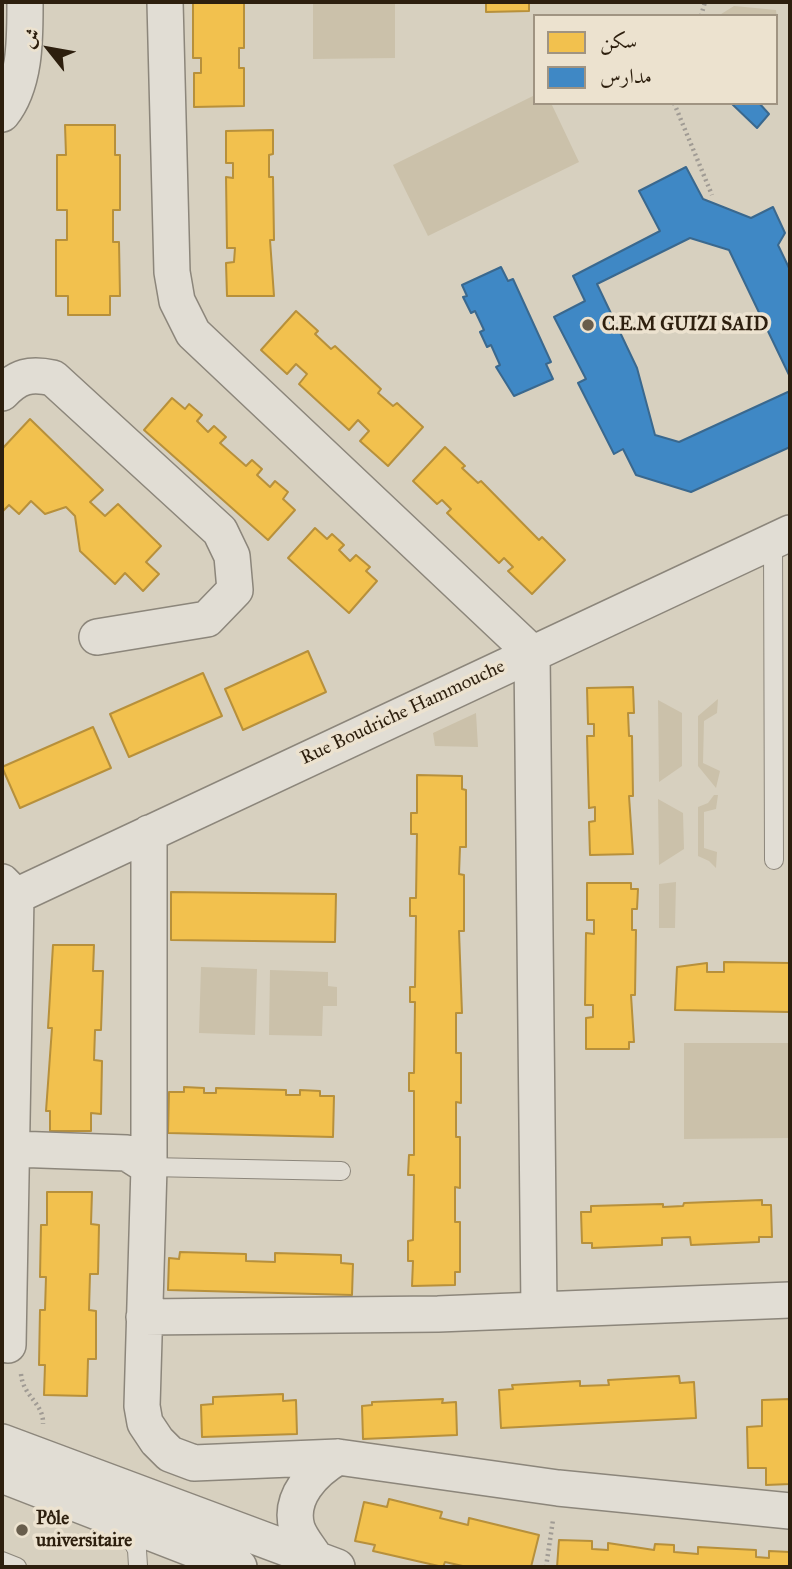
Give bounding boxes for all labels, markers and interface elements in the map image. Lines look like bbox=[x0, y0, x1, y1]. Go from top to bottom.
north arrow bbox=[14, 14, 84, 84]
legend bbox=[533, 14, 778, 105]
text: ش bbox=[16, 24, 45, 52]
text: سكن bbox=[600, 28, 637, 54]
text: مدارس bbox=[600, 63, 652, 89]
place label: C.E.M GUIZI SAID bbox=[602, 314, 768, 336]
marker: C.E.M GUIZI SAID bbox=[580, 317, 596, 333]
street label: Rue Boudriche Hammouche bbox=[297, 656, 509, 770]
place label: Pôle universitaire bbox=[36, 1508, 132, 1552]
marker: Pôle universitaire bbox=[14, 1522, 30, 1538]

